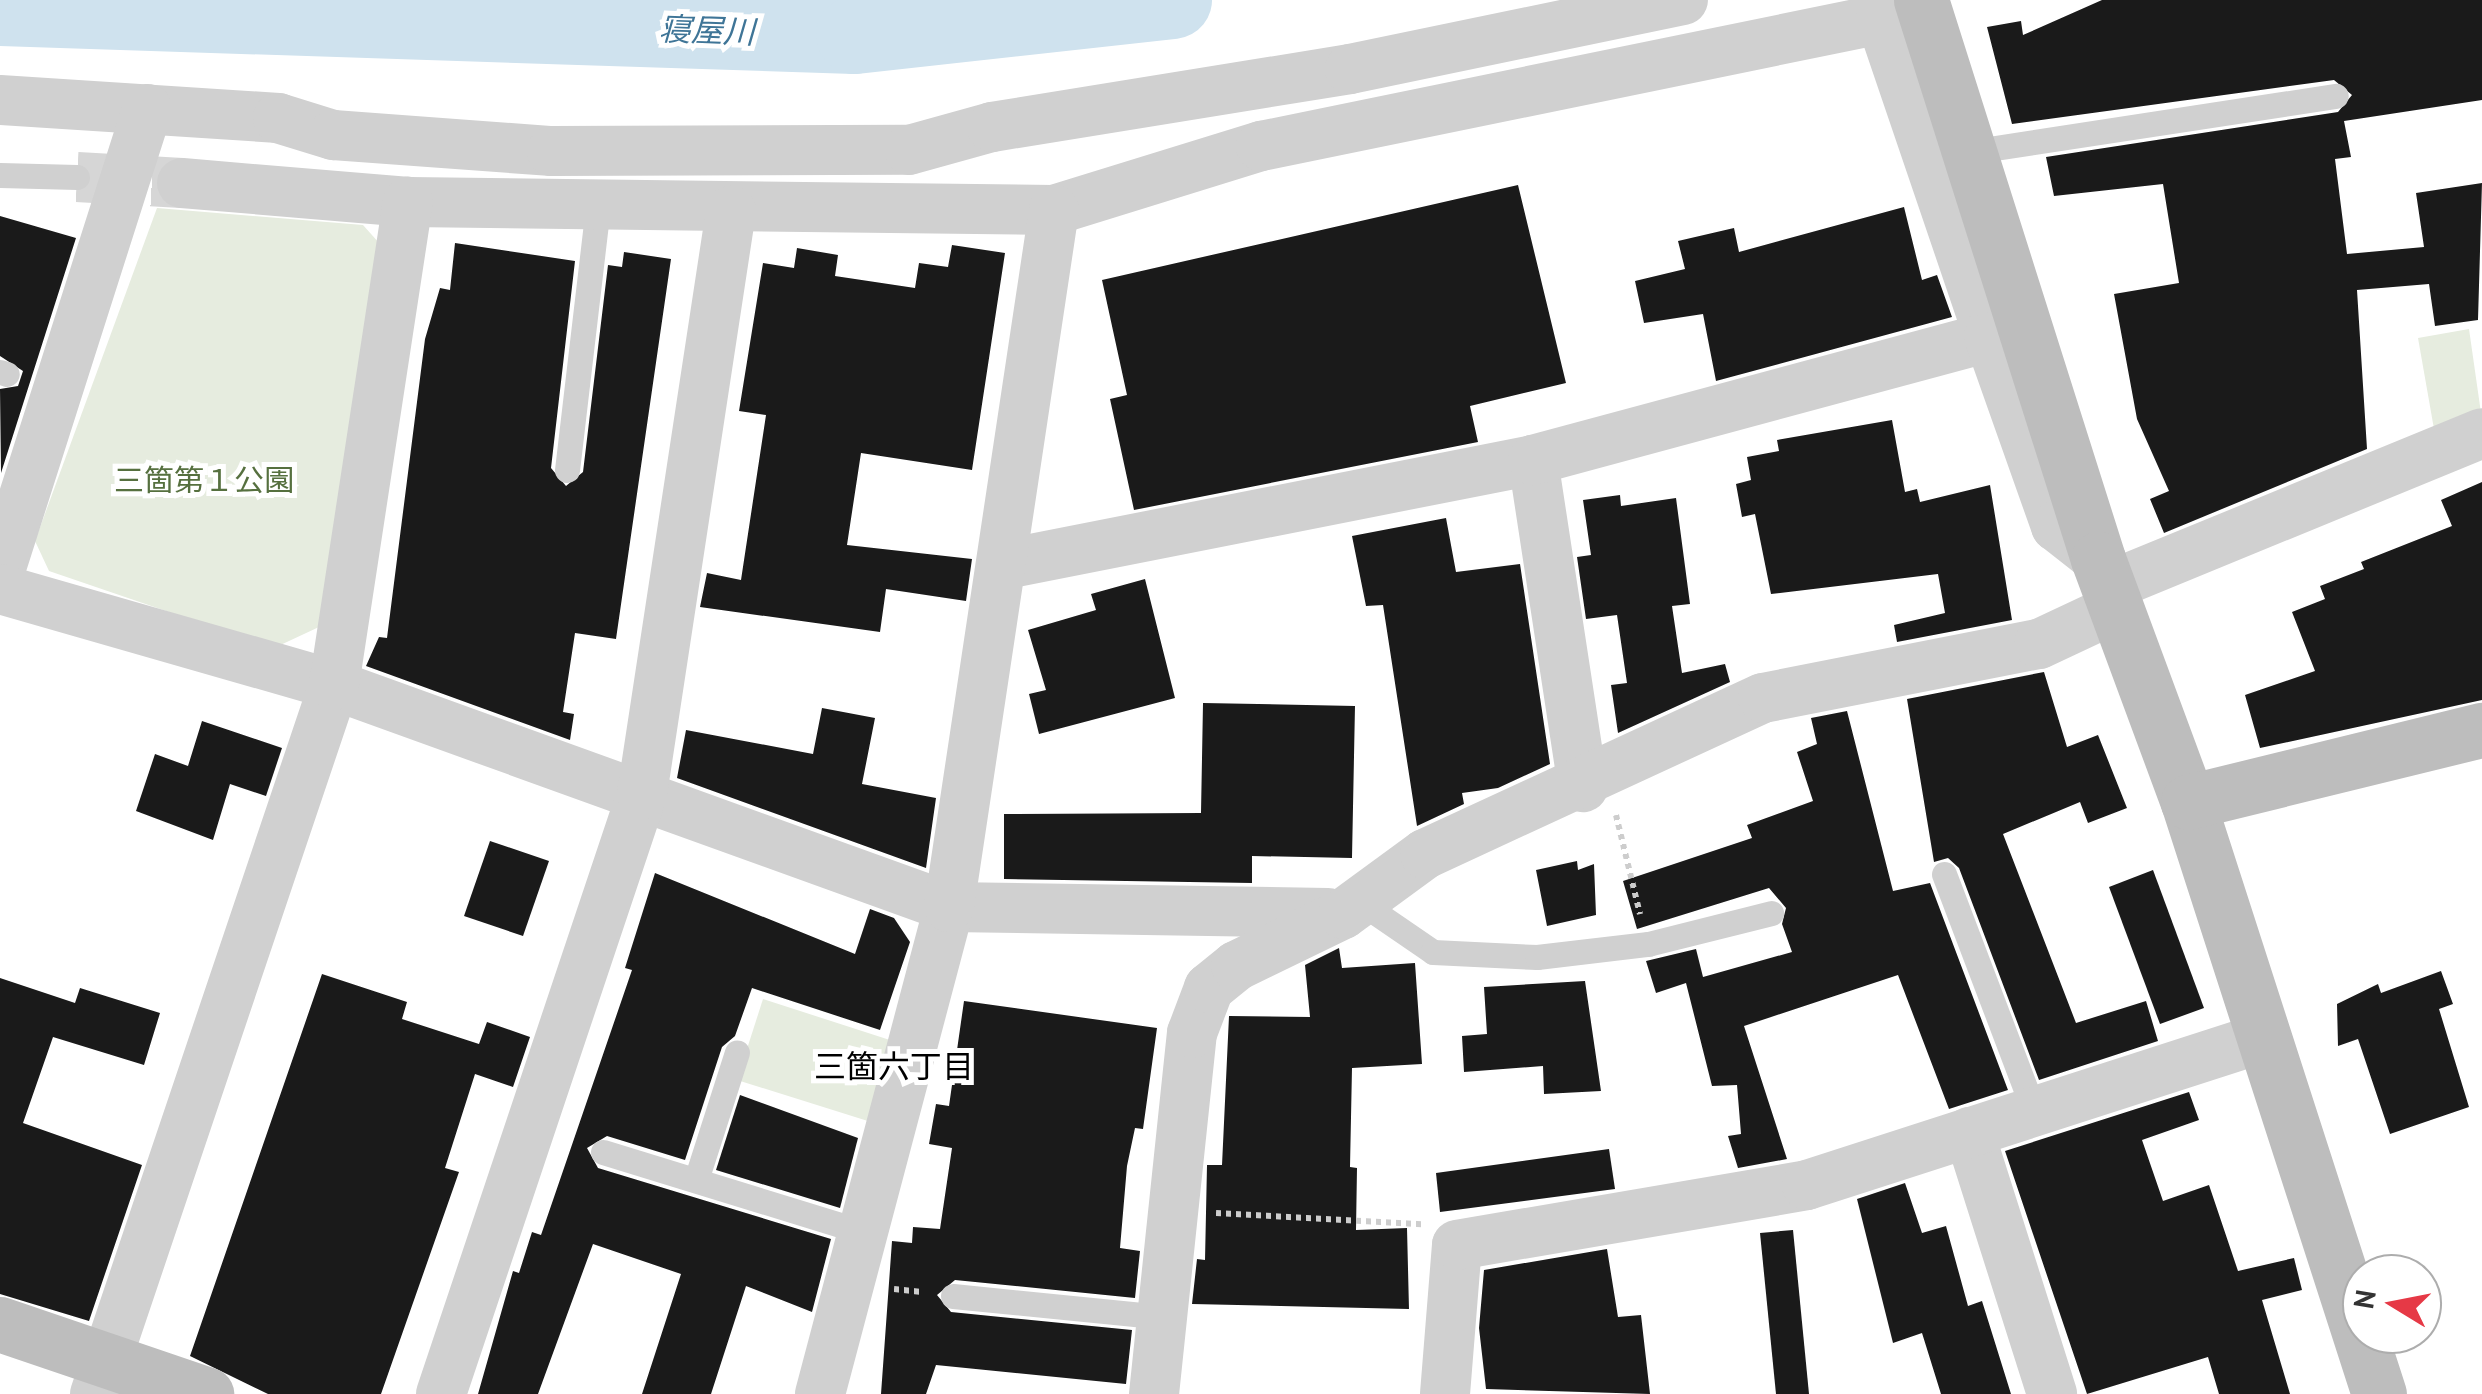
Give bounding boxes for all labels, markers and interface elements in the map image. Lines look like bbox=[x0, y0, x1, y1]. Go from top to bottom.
water label: 寝屋川 bbox=[658, 9, 756, 51]
park label: 三箇第１公園 bbox=[114, 462, 294, 498]
district label: 三箇六丁目 bbox=[814, 1047, 974, 1085]
north arrow bbox=[2342, 1254, 2442, 1354]
text: N bbox=[2344, 1287, 2384, 1311]

